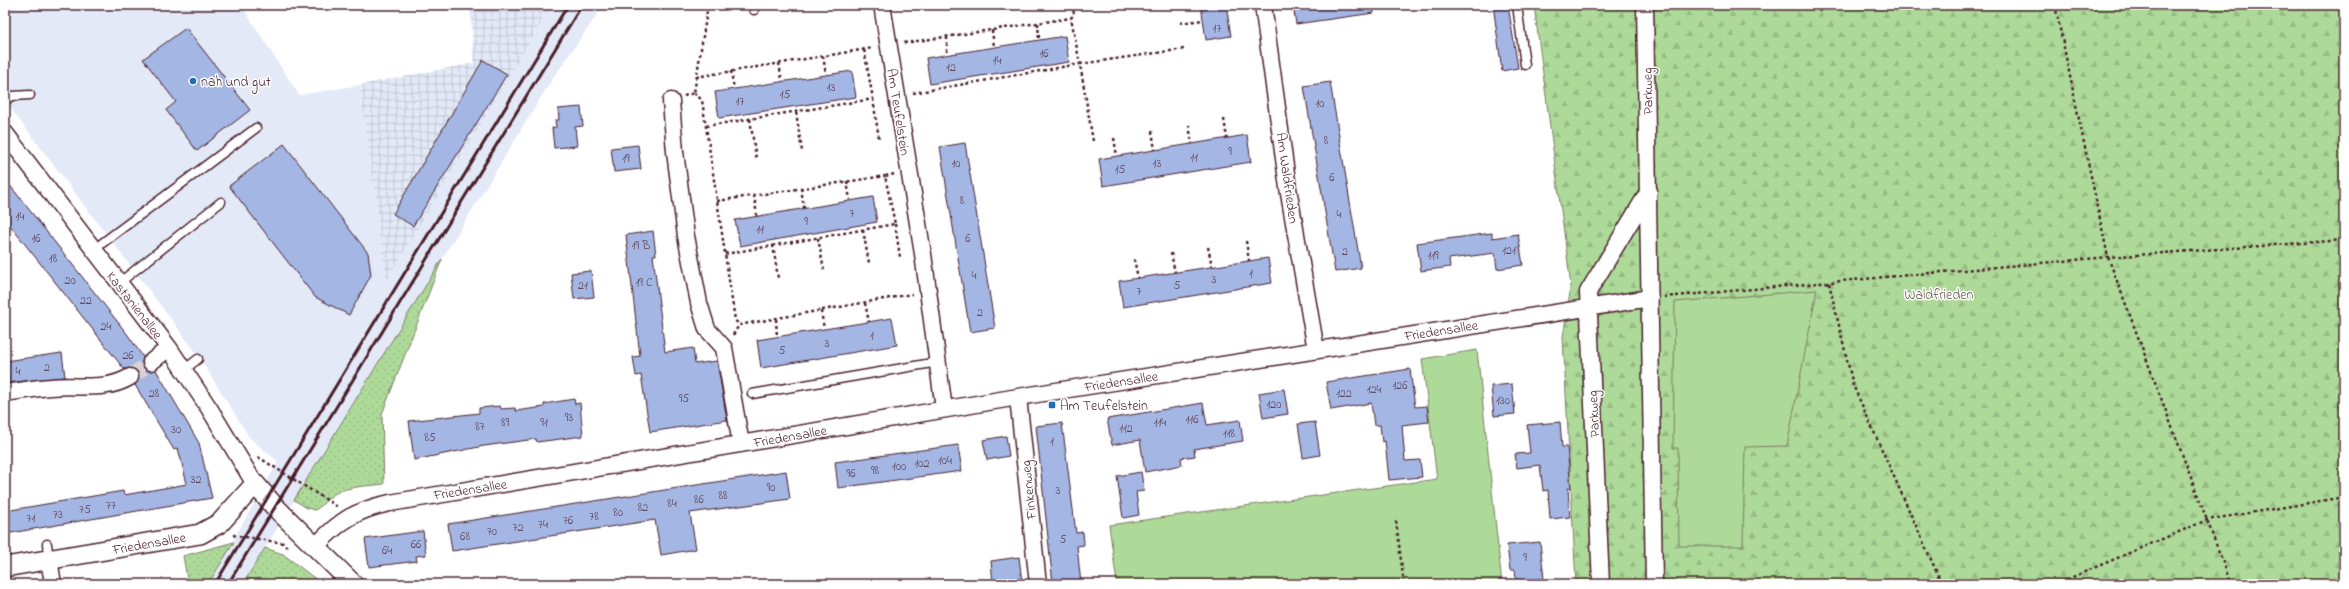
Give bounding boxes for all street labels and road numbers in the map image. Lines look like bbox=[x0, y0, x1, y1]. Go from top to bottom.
street label: Am Teufelstein bbox=[880, 67, 915, 157]
street label: Parkweg bbox=[1638, 67, 1660, 115]
street label: Am Waldfrieden bbox=[1270, 131, 1303, 225]
street label: Kastanienallee bbox=[101, 267, 168, 345]
street label: Friedensallee bbox=[1402, 315, 1480, 348]
street label: Friedensallee bbox=[1082, 366, 1160, 399]
street label: Parkweg bbox=[1583, 390, 1607, 438]
street label: Friedensallee bbox=[751, 421, 829, 454]
street label: Finkenweg bbox=[1016, 459, 1044, 522]
street label: Friedensallee bbox=[431, 474, 509, 507]
street label: Friedensallee bbox=[110, 528, 188, 561]

